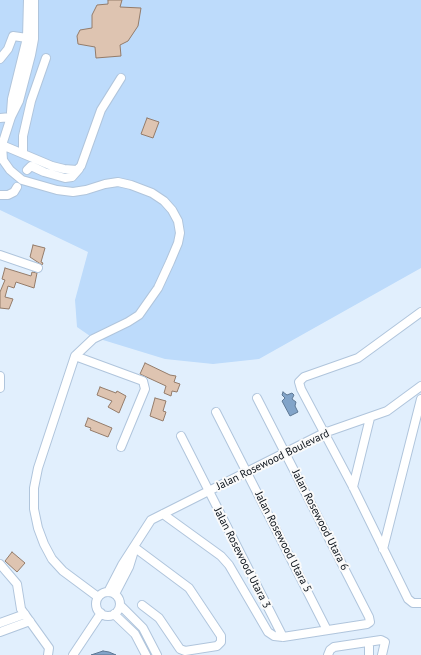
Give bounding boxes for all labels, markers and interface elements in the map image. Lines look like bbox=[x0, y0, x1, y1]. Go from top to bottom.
street label: Jalan Rosewood Boulevard bbox=[214, 427, 332, 493]
street label: Jalan Rosewood Utara 6 bbox=[289, 467, 351, 573]
street label: Jalan Rosewood Utara 5 bbox=[252, 489, 314, 595]
street label: Jalan Rosewood Utara 3 bbox=[211, 505, 273, 611]

